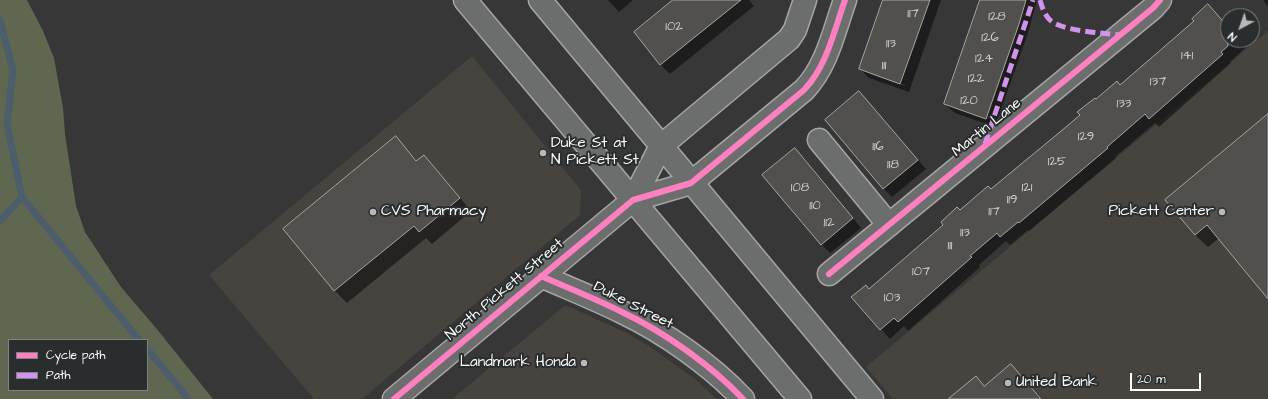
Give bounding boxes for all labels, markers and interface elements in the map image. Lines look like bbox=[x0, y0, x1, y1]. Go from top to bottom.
house number: 117 bbox=[907, 6, 919, 22]
north arrow bbox=[1220, 8, 1260, 48]
house number: 128 bbox=[988, 9, 1006, 25]
house number: 102 bbox=[665, 19, 683, 35]
text: N bbox=[1225, 29, 1240, 45]
house number: 126 bbox=[981, 30, 999, 46]
house number: 113 bbox=[886, 36, 896, 52]
house number: 141 bbox=[1181, 48, 1193, 64]
house number: 124 bbox=[975, 51, 993, 67]
house number: 111 bbox=[882, 58, 886, 74]
house number: 122 bbox=[968, 71, 984, 87]
house number: 137 bbox=[1150, 74, 1166, 90]
house number: 120 bbox=[960, 93, 978, 109]
street label: Martin Lane bbox=[949, 95, 1025, 161]
house number: 133 bbox=[1117, 96, 1131, 112]
house number: 129 bbox=[1078, 129, 1094, 145]
place label: Duke St at N Pickett St bbox=[551, 135, 639, 170]
house number: 116 bbox=[872, 139, 884, 155]
marker: Duke St at N Pickett St bbox=[538, 148, 548, 158]
house number: 125 bbox=[1048, 154, 1066, 170]
house number: 118 bbox=[887, 157, 899, 173]
house number: 108 bbox=[791, 180, 809, 196]
house number: 121 bbox=[1022, 180, 1032, 196]
house number: 119 bbox=[1007, 192, 1017, 208]
house number: 110 bbox=[809, 198, 821, 214]
place label: CVS Pharmacy bbox=[381, 203, 487, 221]
place label: Pickett Center bbox=[1109, 203, 1214, 221]
house number: 117 bbox=[988, 204, 1000, 220]
marker: CVS Pharmacy bbox=[368, 207, 378, 217]
marker: Pickett Center bbox=[1217, 207, 1227, 217]
house number: 112 bbox=[824, 215, 834, 231]
house number: 113 bbox=[960, 225, 970, 241]
street label: North Pickett Street bbox=[442, 235, 568, 345]
house number: 111 bbox=[948, 238, 952, 254]
house number: 107 bbox=[912, 264, 930, 280]
street label: Duke Street bbox=[590, 278, 676, 334]
house number: 103 bbox=[884, 290, 900, 306]
legend bbox=[8, 339, 148, 391]
text: Cycle path bbox=[46, 347, 105, 364]
place label: Landmark Honda bbox=[460, 354, 576, 372]
marker: Landmark Honda bbox=[579, 358, 589, 368]
scale bar bbox=[1132, 365, 1203, 391]
text: Path bbox=[46, 367, 71, 384]
text: 20 m bbox=[1137, 371, 1166, 388]
place label: United Bank bbox=[1016, 374, 1097, 392]
marker: United Bank bbox=[1003, 378, 1013, 388]

